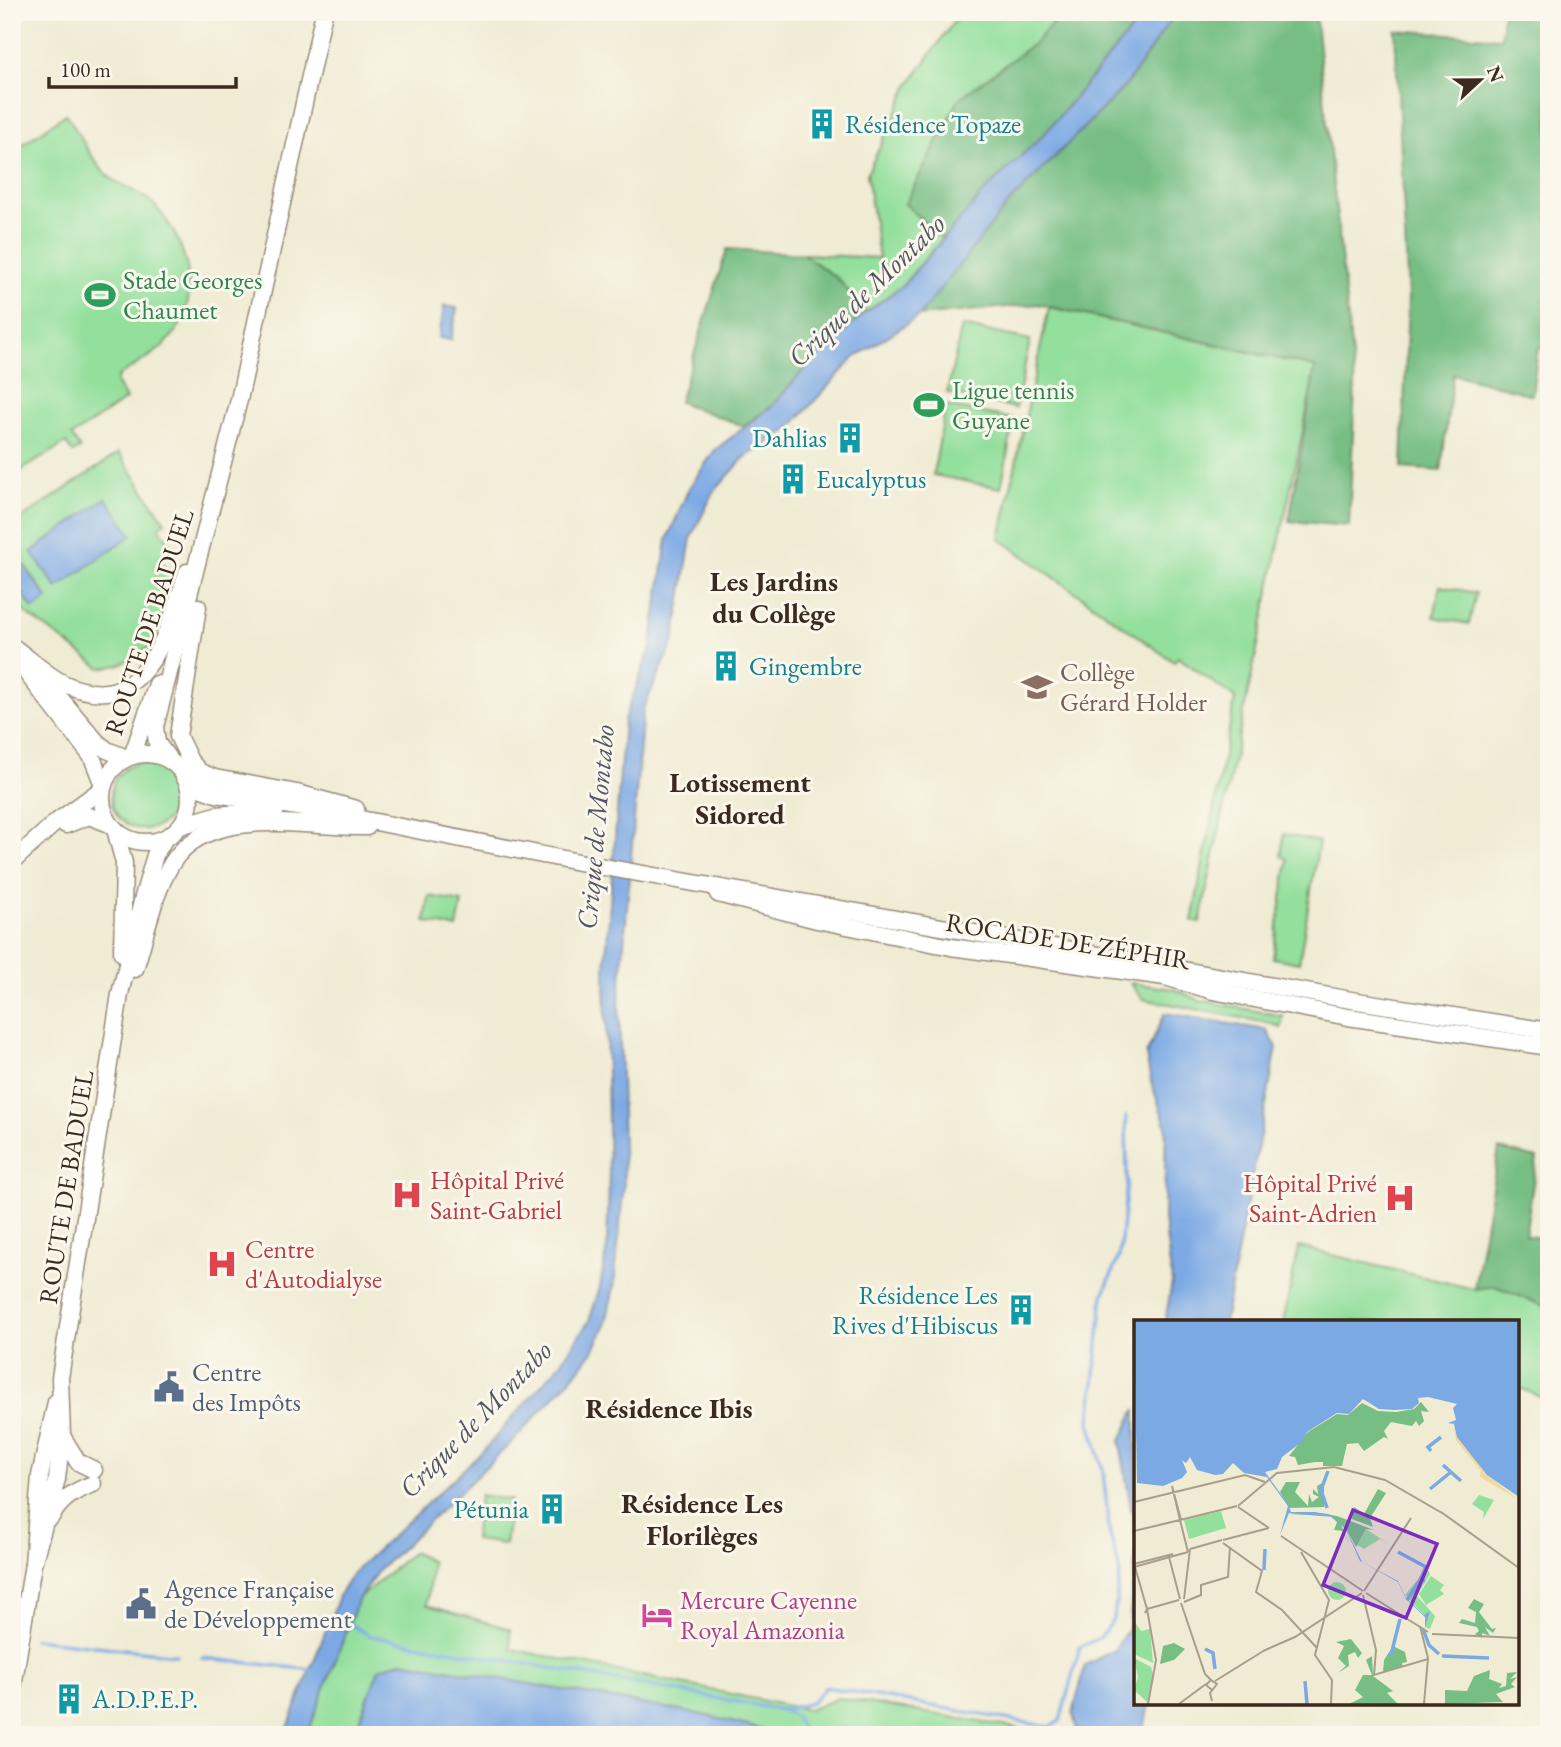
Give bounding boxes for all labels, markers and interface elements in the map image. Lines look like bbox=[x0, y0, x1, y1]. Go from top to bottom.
scale bar bbox=[49, 46, 236, 90]
north arrow bbox=[1446, 46, 1516, 116]
text: 100 m bbox=[60, 56, 111, 83]
text: N bbox=[1481, 62, 1510, 86]
building icon: Résidence Topaze bbox=[805, 107, 839, 141]
place label: Résidence Topaze bbox=[845, 107, 1021, 141]
water label: Crique de Montabo bbox=[780, 205, 953, 375]
place label: Stade Georges Chaumet bbox=[123, 263, 262, 327]
sports icon: Stade Georges Chaumet bbox=[83, 278, 117, 312]
place label: Ligue tennis Guyane bbox=[952, 373, 1074, 437]
sports icon: Ligue tennis Guyane bbox=[912, 388, 946, 422]
place label: Dahlias bbox=[752, 421, 827, 455]
building icon: Dahlias bbox=[833, 421, 867, 455]
building icon: Eucalyptus bbox=[776, 462, 810, 496]
place label: Eucalyptus bbox=[816, 462, 926, 496]
street label: ROUTE DE BADUEL bbox=[96, 504, 202, 740]
district label: Les Jardins du Collège bbox=[710, 563, 838, 631]
building icon: Gingembre bbox=[709, 649, 743, 683]
place label: Gingembre bbox=[749, 649, 862, 683]
place label: Collège Gérard Holder bbox=[1060, 655, 1207, 719]
school or university icon: Collège Gérard Holder bbox=[1020, 670, 1054, 704]
water label: Crique de Montabo bbox=[568, 723, 623, 931]
district label: Lotissement Sidored bbox=[669, 764, 811, 832]
street label: ROCADE DE ZÉPHIR bbox=[943, 905, 1193, 977]
street label: ROUTE DE BADUEL bbox=[31, 1068, 101, 1306]
place label: Hôpital Privé Saint-Gabriel bbox=[430, 1163, 564, 1227]
place label: Hôpital Privé Saint-Adrien bbox=[1243, 1166, 1377, 1230]
hospital icon: Hôpital Privé Saint-Gabriel bbox=[390, 1178, 424, 1212]
hospital icon: Hôpital Privé Saint-Adrien bbox=[1383, 1181, 1417, 1215]
place label: Centre d'Autodialyse bbox=[245, 1232, 382, 1296]
hospital icon: Centre d'Autodialyse bbox=[205, 1247, 239, 1281]
place label: Résidence Les Rives d'Hibiscus bbox=[832, 1278, 998, 1342]
building icon: Résidence Les Rives d'Hibiscus bbox=[1004, 1293, 1038, 1327]
inset map bbox=[1134, 1320, 1519, 1705]
water label: Crique de Montabo bbox=[391, 1332, 560, 1506]
place label: Centre des Impôts bbox=[192, 1355, 301, 1419]
public building icon: Centre des Impôts bbox=[152, 1370, 186, 1404]
district label: Résidence Ibis bbox=[585, 1390, 753, 1426]
district label: Résidence Les Florilèges bbox=[621, 1485, 783, 1553]
place label: Pétunia bbox=[453, 1492, 530, 1526]
building icon: Pétunia bbox=[535, 1492, 569, 1526]
place label: Agence Française de Développement bbox=[163, 1572, 352, 1636]
place label: Mercure Cayenne Royal Amazonia bbox=[680, 1583, 857, 1647]
public building icon: Agence Française de Développement bbox=[124, 1587, 158, 1621]
hotel icon: Mercure Cayenne Royal Amazonia bbox=[640, 1598, 674, 1632]
building icon: A.D.P.E.P. bbox=[52, 1682, 86, 1716]
place label: A.D.P.E.P. bbox=[91, 1682, 198, 1716]

